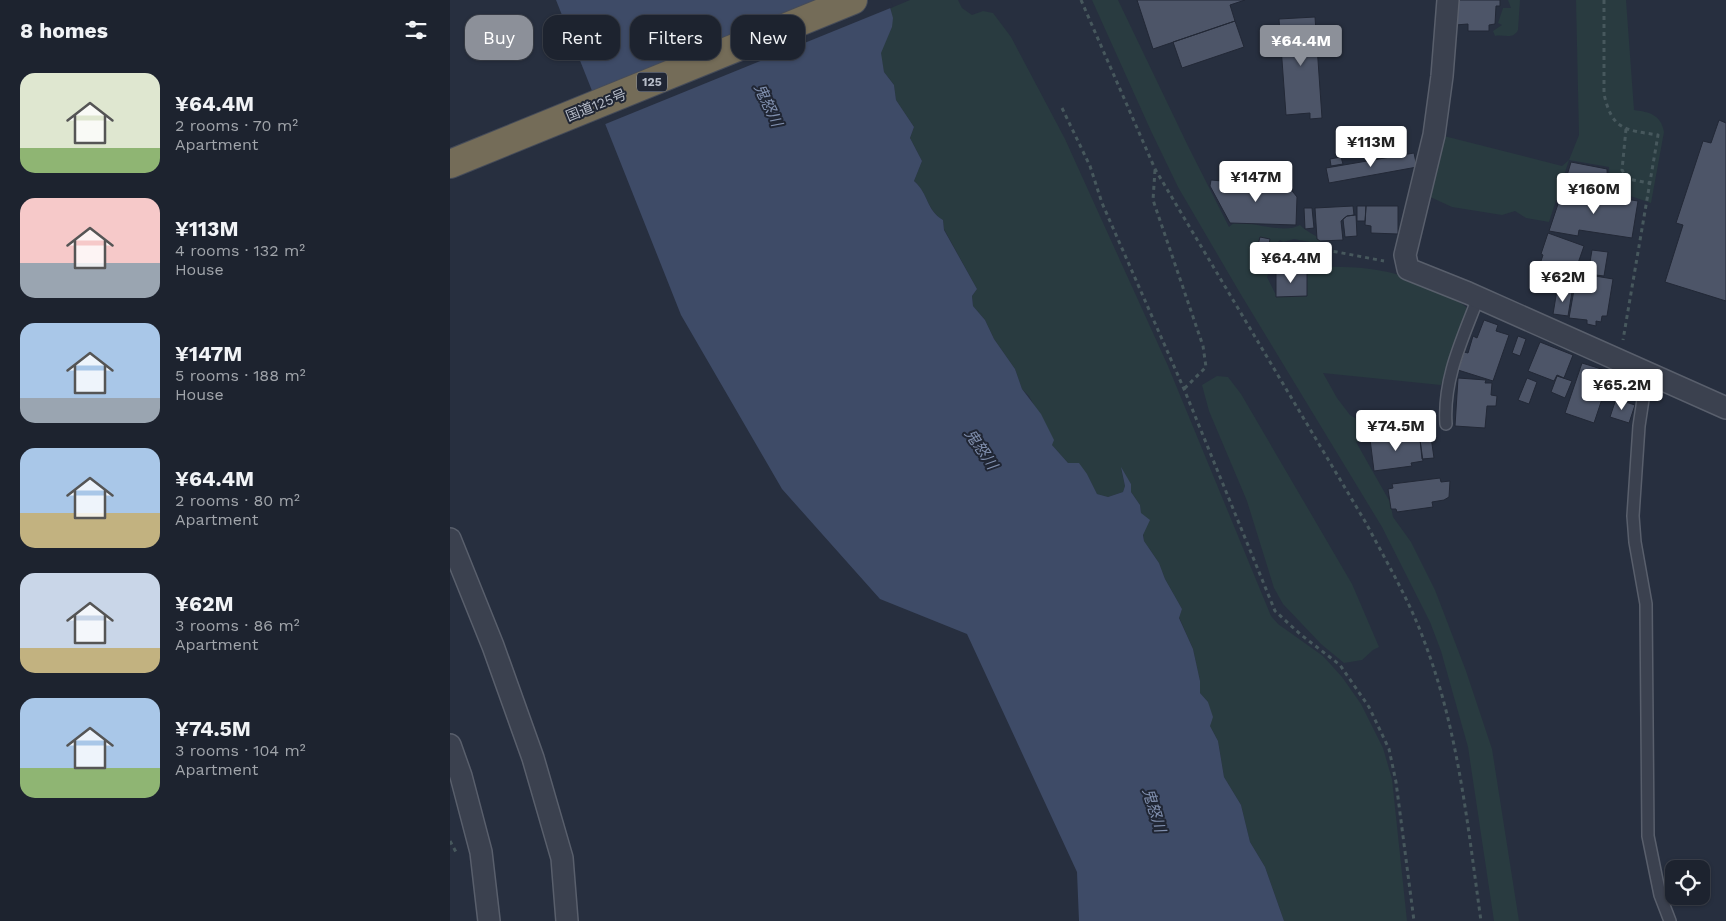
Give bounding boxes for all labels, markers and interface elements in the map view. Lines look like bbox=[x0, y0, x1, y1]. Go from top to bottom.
chip: Buy bbox=[465, 15, 533, 60]
chip: Rent bbox=[543, 15, 620, 60]
chip: Filters bbox=[630, 15, 721, 60]
chip: New bbox=[731, 15, 805, 60]
icon: filters bbox=[402, 16, 430, 44]
text: 8 homes bbox=[20, 18, 108, 43]
pin: ¥64.4M bbox=[1260, 24, 1342, 67]
text: ¥64.4M bbox=[1271, 31, 1331, 50]
road number: 125 bbox=[637, 72, 667, 91]
water label: 鬼怒川 bbox=[750, 81, 787, 131]
street label: 国道125号 bbox=[563, 86, 629, 124]
text: ¥64.4M bbox=[175, 91, 254, 116]
icon: home bbox=[60, 93, 120, 153]
text: 2 rooms · 70 m² bbox=[175, 116, 298, 135]
pin: ¥113M bbox=[1336, 126, 1406, 168]
text: ¥113M bbox=[1347, 132, 1395, 151]
text: Apartment bbox=[175, 135, 258, 154]
pin: ¥147M bbox=[1221, 160, 1291, 203]
text: ¥147M bbox=[1230, 167, 1282, 186]
pin: ¥160M bbox=[1559, 172, 1629, 215]
text: ¥160M bbox=[1568, 179, 1620, 198]
text: ¥113M bbox=[175, 216, 239, 241]
icon: home bbox=[60, 218, 120, 278]
text: 4 rooms · 132 m² bbox=[175, 241, 305, 260]
pin: ¥64.4M bbox=[1250, 242, 1332, 284]
text: ¥64.4M bbox=[1261, 248, 1321, 267]
text: House bbox=[175, 260, 224, 279]
pin: ¥62M bbox=[1533, 260, 1593, 303]
text: ¥62M bbox=[1541, 267, 1585, 286]
text: ¥147M bbox=[175, 341, 242, 366]
icon: home bbox=[60, 343, 120, 403]
text: 5 rooms · 188 m² bbox=[175, 366, 306, 385]
pin: ¥65.2M bbox=[1581, 368, 1663, 411]
text: ¥65.2M bbox=[1593, 375, 1651, 394]
text: House bbox=[175, 385, 224, 404]
pin: ¥74.5M bbox=[1355, 410, 1437, 452]
text: ¥74.5M bbox=[1367, 416, 1425, 435]
water label: 鬼怒川 bbox=[961, 425, 1002, 474]
text: ¥64.4M bbox=[175, 466, 254, 491]
icon: home bbox=[60, 468, 120, 528]
text: 2 rooms · 80 m² bbox=[175, 491, 300, 510]
text: Apartment bbox=[175, 510, 258, 529]
text: ¥62M bbox=[175, 591, 234, 616]
icon: home bbox=[60, 593, 120, 653]
text: 3 rooms · 86 m² bbox=[175, 616, 300, 635]
text: Apartment bbox=[175, 635, 258, 654]
text: ¥74.5M bbox=[175, 716, 251, 741]
icon: home bbox=[60, 718, 120, 778]
text: 3 rooms · 104 m² bbox=[175, 741, 306, 760]
text: Apartment bbox=[175, 760, 258, 779]
water label: 鬼怒川 bbox=[1139, 786, 1170, 836]
map controls bbox=[1665, 860, 1710, 905]
button: locate bbox=[1665, 860, 1710, 905]

